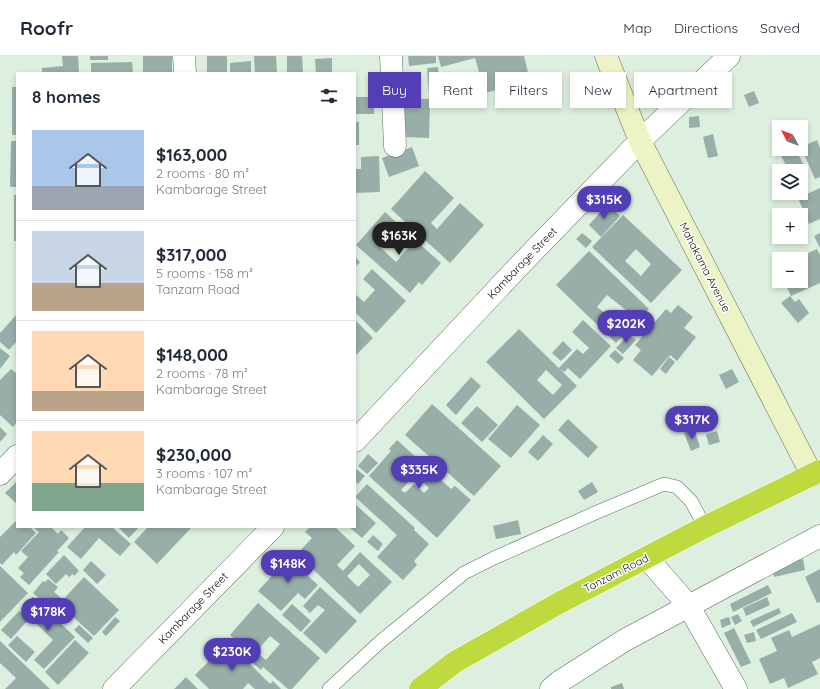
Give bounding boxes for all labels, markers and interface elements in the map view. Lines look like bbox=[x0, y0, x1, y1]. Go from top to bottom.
text: Roofr bbox=[20, 16, 73, 40]
text: Map bbox=[623, 19, 652, 37]
text: Directions bbox=[674, 19, 738, 37]
text: Saved bbox=[760, 19, 800, 37]
chip: Buy bbox=[368, 72, 421, 108]
chip: Rent bbox=[429, 72, 487, 108]
chip: Filters bbox=[495, 72, 562, 108]
chip: New bbox=[570, 72, 626, 108]
chip: Apartment bbox=[634, 72, 732, 108]
icon: filters bbox=[318, 85, 340, 107]
text: 8 homes bbox=[32, 86, 101, 107]
north arrow bbox=[772, 120, 808, 156]
map controls bbox=[772, 120, 808, 288]
text: $163,000 bbox=[156, 144, 227, 165]
icon: home bbox=[64, 146, 112, 194]
button: layers bbox=[772, 164, 808, 200]
text: 2 rooms · 80 m² bbox=[156, 165, 249, 181]
text: Kambarage Street bbox=[156, 181, 267, 197]
pin: $315K bbox=[576, 186, 632, 220]
text: $315K bbox=[586, 191, 622, 207]
button: + bbox=[772, 208, 808, 244]
street label: Mahakama Avenue bbox=[676, 220, 734, 314]
pin: $163K bbox=[371, 222, 427, 256]
street label: Kambarage Street bbox=[484, 224, 560, 302]
text: $163K bbox=[381, 227, 417, 243]
text: $317,000 bbox=[156, 244, 227, 265]
icon: home bbox=[64, 247, 112, 295]
button: − bbox=[772, 252, 808, 288]
text: 5 rooms · 158 m² bbox=[156, 265, 253, 281]
text: Tanzam Road bbox=[156, 281, 240, 297]
pin: $202K bbox=[598, 310, 654, 344]
text: $202K bbox=[606, 315, 646, 331]
text: $148,000 bbox=[156, 344, 228, 365]
icon: home bbox=[64, 347, 112, 395]
text: 2 rooms · 78 m² bbox=[156, 365, 248, 381]
text: Kambarage Street bbox=[156, 381, 267, 397]
pin: $317K bbox=[664, 406, 720, 440]
text: $317K bbox=[674, 411, 710, 427]
text: $230,000 bbox=[156, 444, 231, 465]
icon: home bbox=[64, 447, 112, 495]
pin: $335K bbox=[391, 456, 447, 490]
text: $335K bbox=[400, 461, 438, 477]
text: 3 rooms · 107 m² bbox=[156, 465, 252, 481]
text: Kambarage Street bbox=[156, 481, 267, 497]
pin: $148K bbox=[260, 550, 316, 584]
street label: Tanzam Road bbox=[581, 551, 651, 595]
text: $148K bbox=[270, 555, 306, 571]
street label: Kambarage Street bbox=[155, 569, 231, 647]
pin: $178K bbox=[20, 598, 76, 632]
text: $178K bbox=[30, 603, 66, 619]
pin: $230K bbox=[204, 638, 260, 672]
text: $230K bbox=[213, 643, 251, 659]

